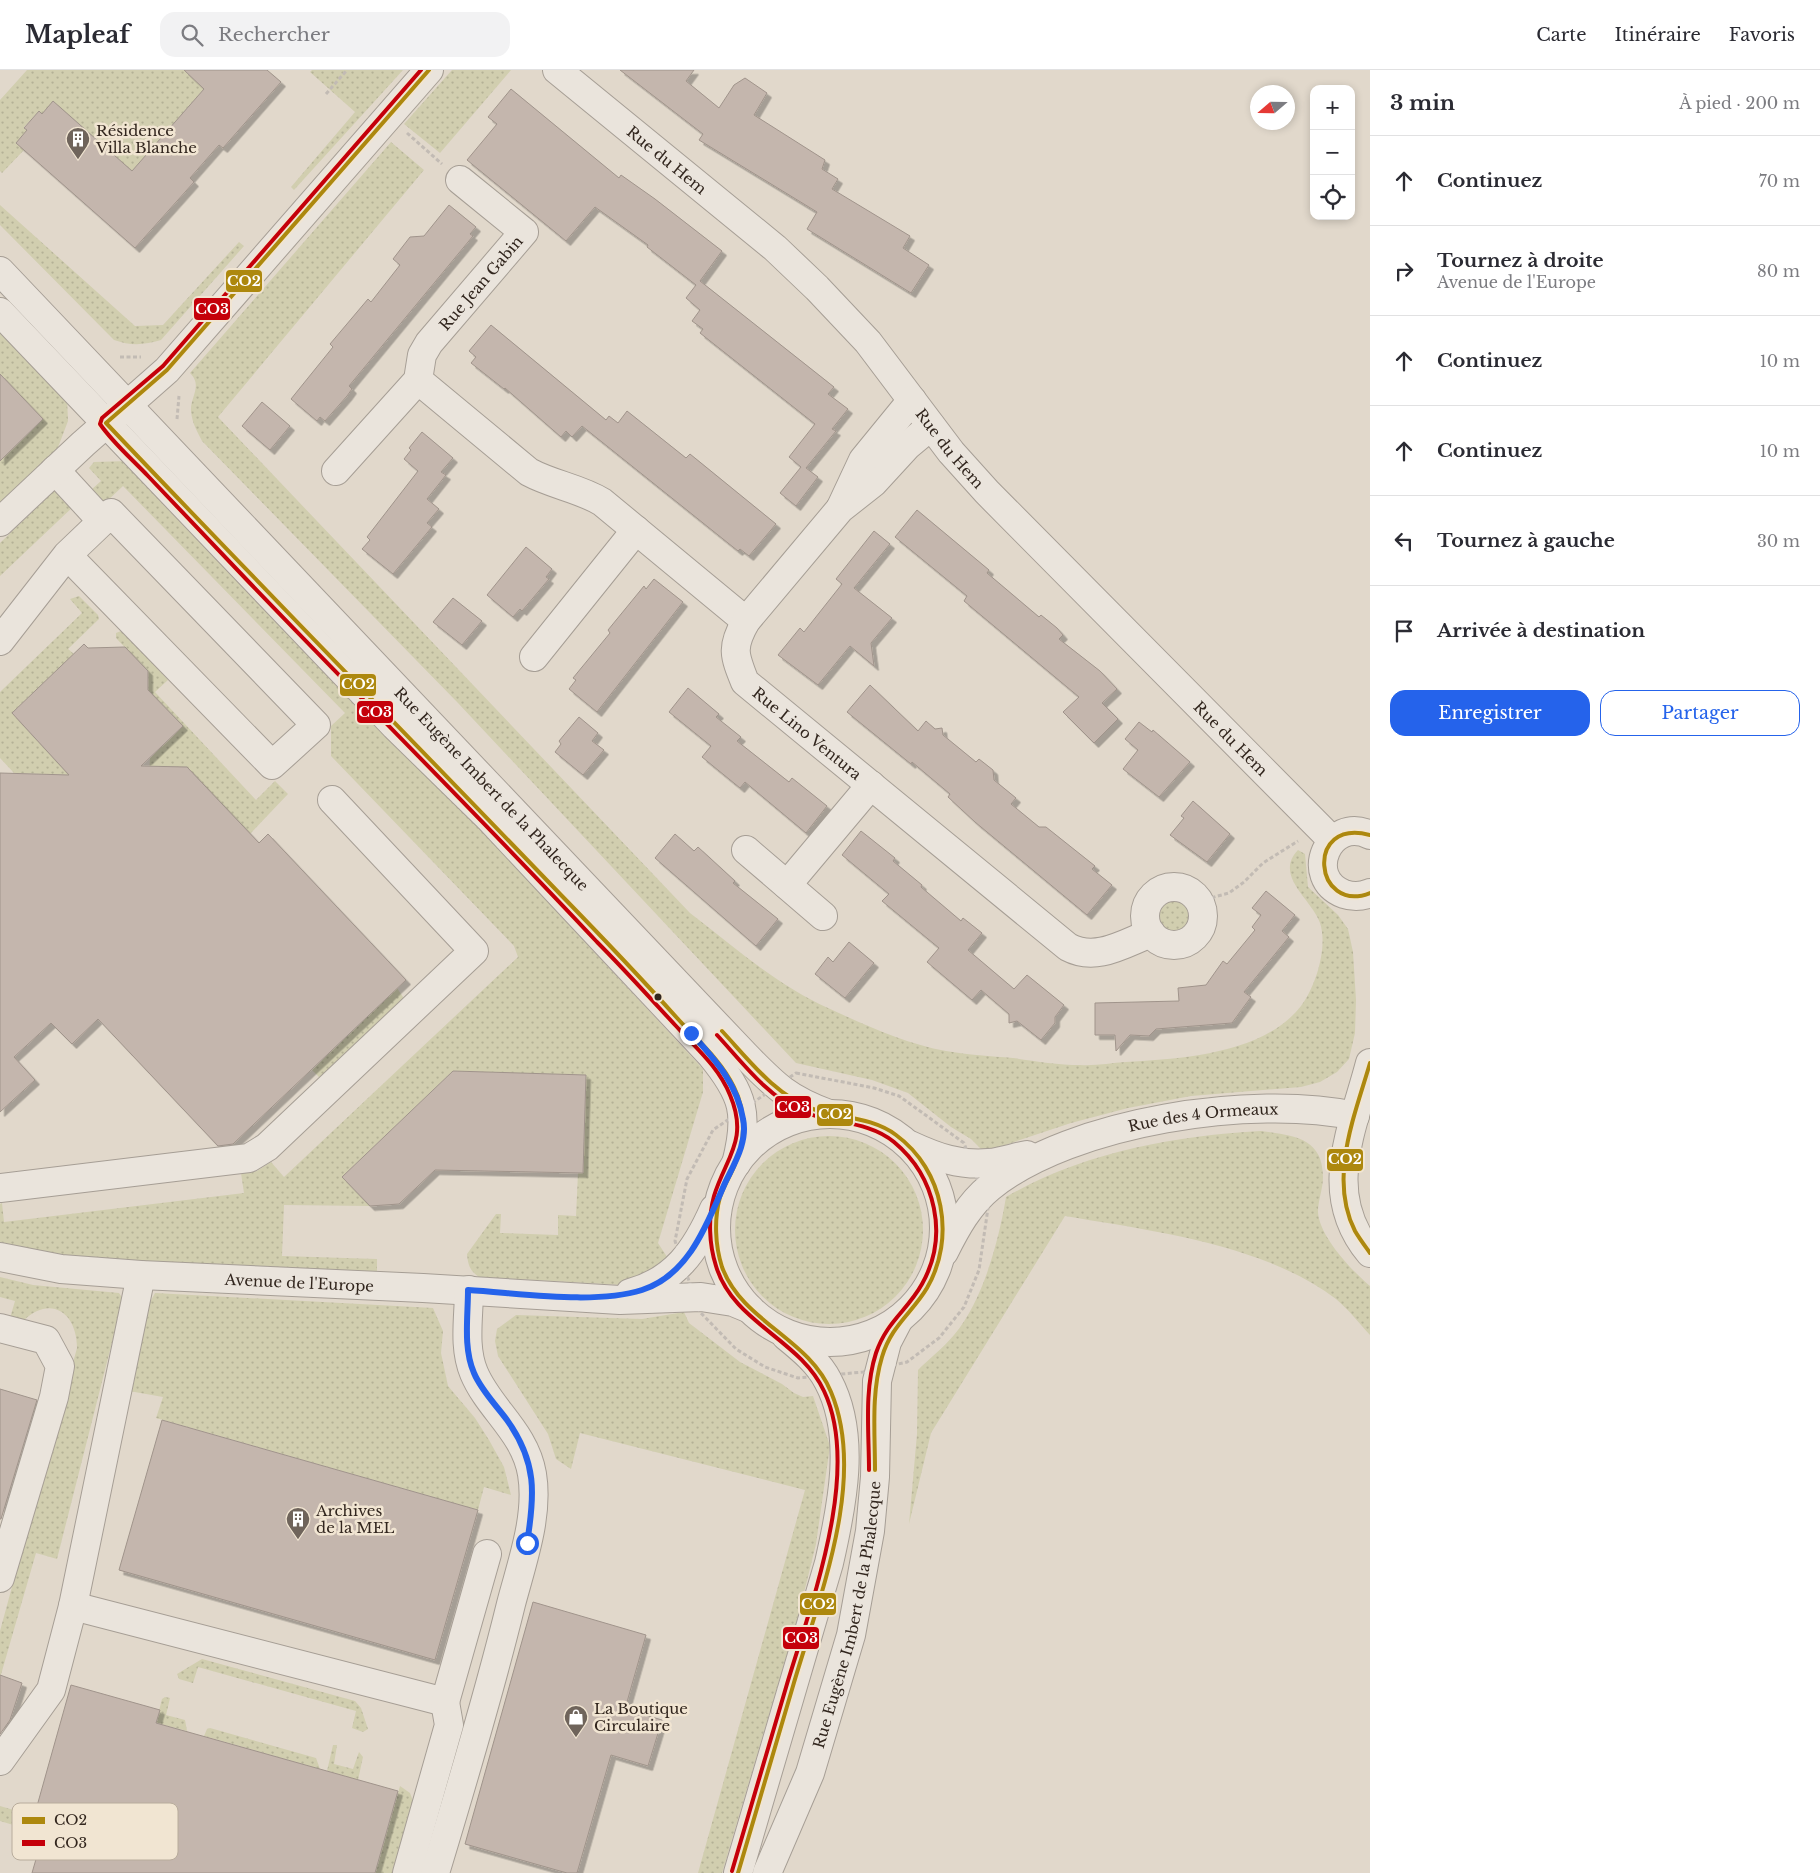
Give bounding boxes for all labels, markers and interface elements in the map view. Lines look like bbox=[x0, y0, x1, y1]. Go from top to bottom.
search box bbox=[160, 12, 510, 57]
text: Mapleaf bbox=[25, 20, 130, 49]
icon: search bbox=[178, 21, 206, 49]
text: Rechercher bbox=[218, 23, 330, 46]
text: Carte bbox=[1536, 24, 1586, 46]
text: Itinéraire bbox=[1614, 24, 1701, 46]
text: Favoris bbox=[1729, 24, 1795, 46]
north arrow bbox=[1250, 85, 1295, 130]
map controls bbox=[1310, 85, 1355, 220]
button: + bbox=[1310, 85, 1355, 130]
text: 3 min bbox=[1390, 90, 1455, 116]
text: À pied · 200 m bbox=[1679, 93, 1800, 113]
place label: Résidence Villa Blanche bbox=[95, 121, 197, 157]
street label: Rue du Hem bbox=[623, 122, 711, 198]
building icon: Résidence Villa Blanche bbox=[65, 126, 91, 160]
button: − bbox=[1310, 130, 1355, 175]
icon: ahead bbox=[1390, 167, 1418, 195]
text: Continuez bbox=[1437, 169, 1542, 192]
text: 70 m bbox=[1759, 171, 1800, 191]
button: locate bbox=[1310, 175, 1355, 220]
street label: Rue Jean Gabin bbox=[435, 232, 526, 334]
text: Tournez à droite bbox=[1437, 249, 1604, 272]
icon: right bbox=[1390, 257, 1418, 285]
text: 80 m bbox=[1757, 261, 1800, 281]
line badge: CO2 bbox=[225, 269, 263, 293]
text: CO2 bbox=[227, 272, 261, 290]
text: Avenue de l'Europe bbox=[1437, 272, 1596, 292]
line badge: CO3 bbox=[193, 297, 231, 321]
text: CO3 bbox=[195, 300, 229, 318]
icon: ahead bbox=[1390, 347, 1418, 375]
text: Continuez bbox=[1437, 349, 1542, 372]
text: 10 m bbox=[1760, 351, 1800, 371]
street label: Rue du Hem bbox=[912, 405, 988, 492]
icon: ahead bbox=[1390, 437, 1418, 465]
text: Continuez bbox=[1437, 439, 1542, 462]
text: 10 m bbox=[1760, 441, 1800, 461]
icon: left bbox=[1390, 527, 1418, 555]
text: Tournez à gauche bbox=[1437, 529, 1615, 552]
text: 30 m bbox=[1757, 531, 1800, 551]
icon: arrive bbox=[1390, 617, 1418, 645]
text: Arrivée à destination bbox=[1437, 619, 1645, 642]
line badge: CO2 bbox=[339, 673, 377, 697]
text: CO2 bbox=[341, 675, 375, 693]
street label: Rue Eugène Imbert de la Phalecque bbox=[391, 683, 593, 894]
street label: Rue Lino Ventura bbox=[749, 683, 866, 784]
button: Enregistrer bbox=[1390, 690, 1590, 736]
button: Partager bbox=[1600, 690, 1800, 736]
street label: Rue du Hem bbox=[1190, 697, 1272, 780]
line badge: CO3 bbox=[356, 700, 394, 724]
text: CO3 bbox=[358, 703, 392, 721]
unlabelled marker bbox=[653, 992, 663, 1002]
route end bbox=[680, 1022, 703, 1045]
line badge: CO3 bbox=[774, 1095, 812, 1119]
text: CO3 bbox=[776, 1098, 810, 1116]
street label: Rue des 4 Ormeaux bbox=[1126, 1099, 1278, 1136]
line badge: CO2 bbox=[816, 1103, 854, 1127]
text: CO2 bbox=[818, 1105, 852, 1123]
line badge: CO2 bbox=[1326, 1148, 1364, 1172]
text: CO2 bbox=[1328, 1150, 1362, 1168]
street label: Avenue de l'Europe bbox=[223, 1269, 374, 1295]
street label: Rue Eugène Imbert de la Phalecque bbox=[808, 1480, 884, 1751]
place label: Archives de la MEL bbox=[315, 1501, 395, 1537]
building icon: Archives de la MEL bbox=[285, 1506, 311, 1540]
route start bbox=[516, 1532, 539, 1555]
line badge: CO2 bbox=[799, 1592, 837, 1616]
text: CO2 bbox=[801, 1595, 835, 1613]
line badge: CO3 bbox=[782, 1626, 820, 1650]
text: CO3 bbox=[784, 1629, 818, 1647]
place label: La Boutique Circulaire bbox=[594, 1699, 688, 1735]
shop icon: La Boutique Circulaire bbox=[563, 1704, 589, 1738]
legend bbox=[12, 1803, 178, 1860]
text: CO2 bbox=[54, 1811, 87, 1829]
text: CO3 bbox=[54, 1834, 87, 1852]

